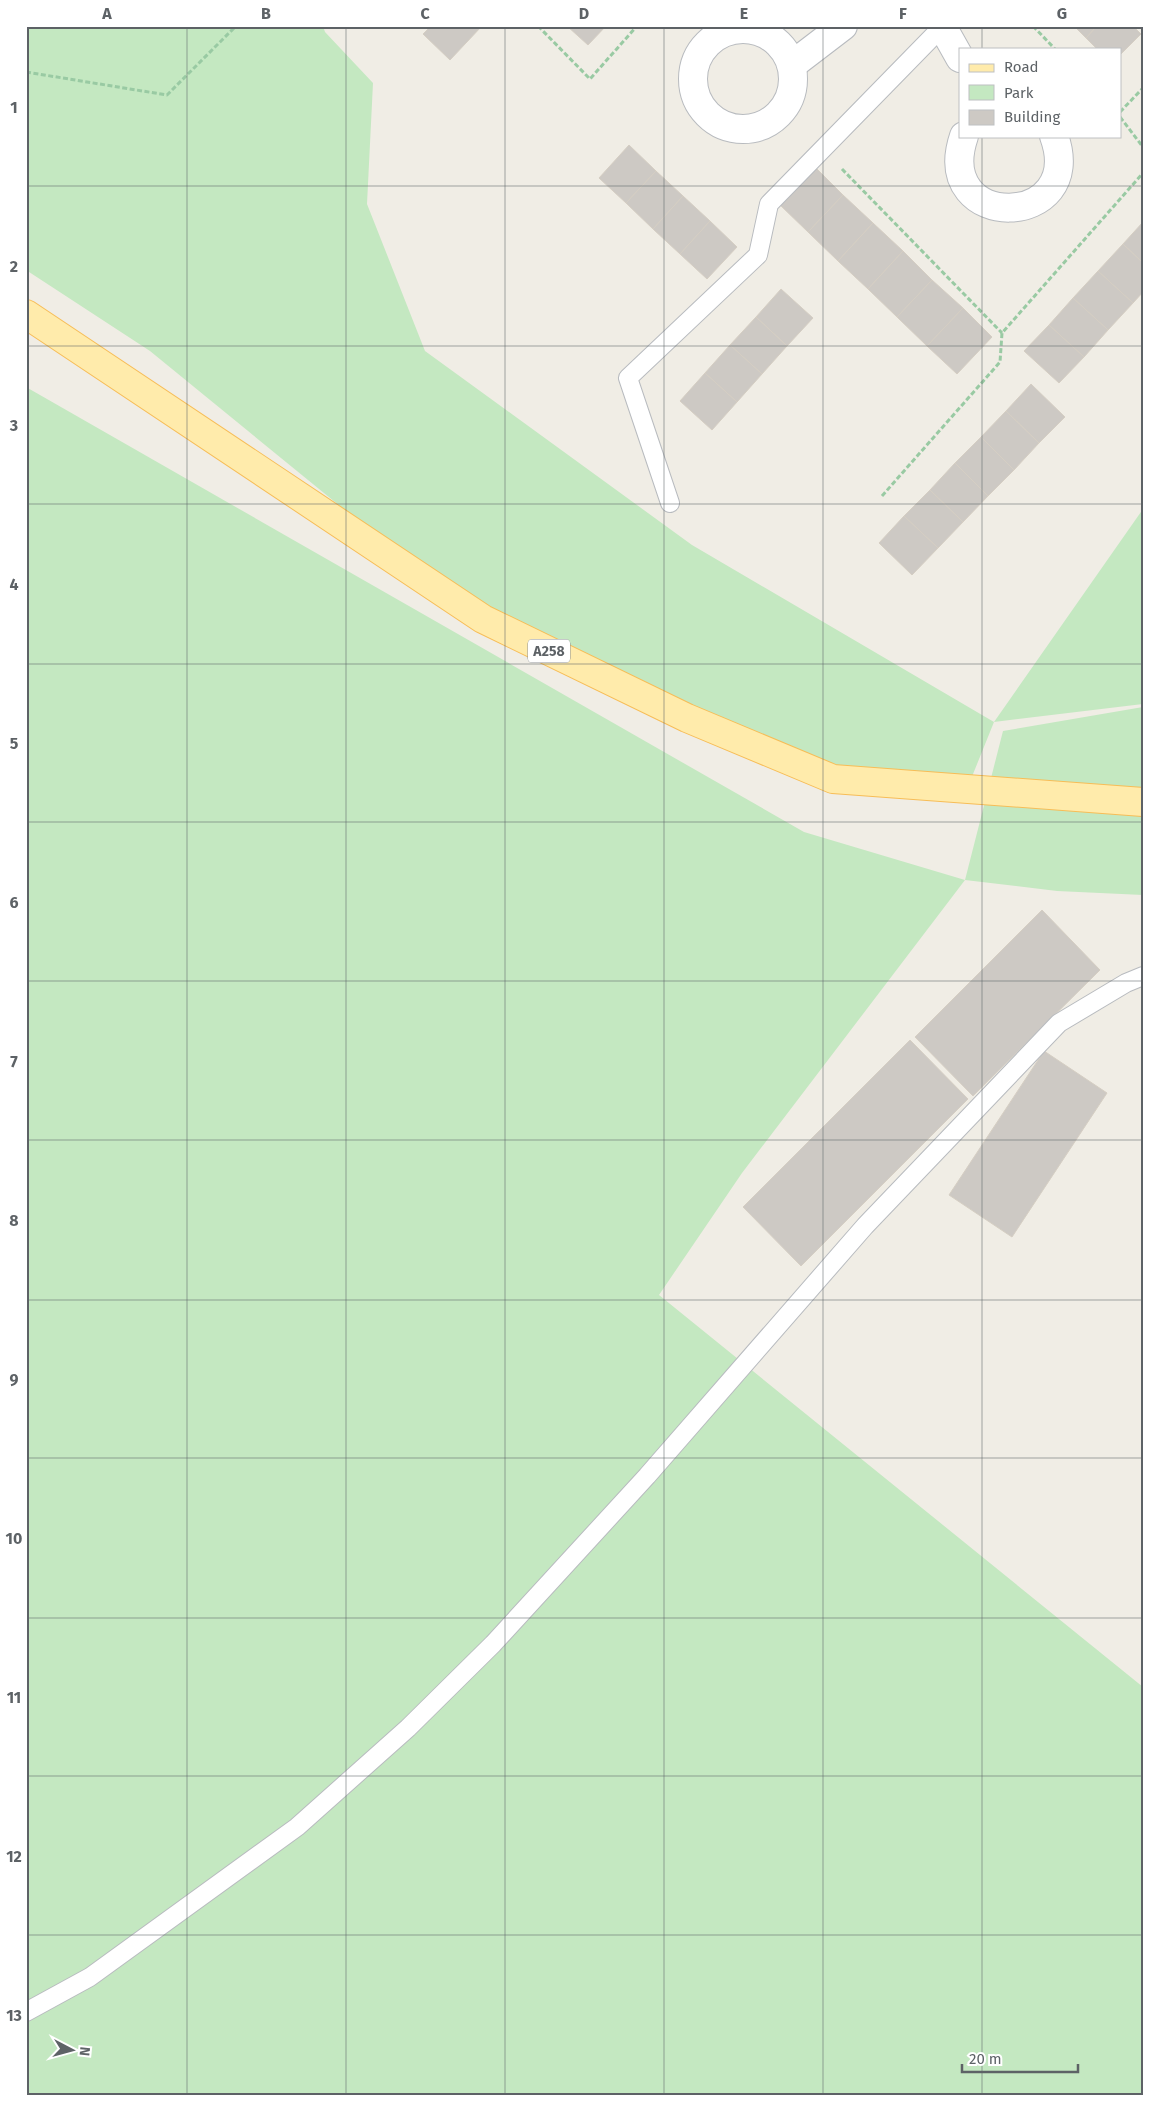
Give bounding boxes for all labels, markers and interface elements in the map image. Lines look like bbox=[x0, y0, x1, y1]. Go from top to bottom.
text: A bbox=[101, 4, 112, 23]
text: B bbox=[261, 4, 271, 23]
text: C bbox=[420, 4, 430, 23]
text: D bbox=[579, 4, 589, 23]
text: E bbox=[740, 4, 748, 23]
text: F bbox=[899, 4, 907, 23]
text: G bbox=[1057, 4, 1067, 23]
legend bbox=[959, 48, 1122, 138]
text: Road bbox=[1004, 58, 1039, 76]
text: Park bbox=[1004, 84, 1034, 102]
text: 1 bbox=[10, 98, 18, 117]
text: Building bbox=[1004, 108, 1060, 126]
text: 2 bbox=[10, 257, 18, 276]
text: 3 bbox=[9, 416, 18, 435]
text: 4 bbox=[9, 575, 19, 594]
road number: A258 bbox=[528, 640, 570, 662]
text: 5 bbox=[10, 734, 19, 753]
text: 6 bbox=[9, 893, 19, 912]
text: 7 bbox=[10, 1052, 18, 1071]
text: 8 bbox=[9, 1211, 19, 1230]
text: 9 bbox=[10, 1370, 19, 1389]
text: 10 bbox=[6, 1529, 22, 1548]
text: 11 bbox=[7, 1688, 21, 1707]
text: 12 bbox=[6, 1847, 22, 1866]
text: 13 bbox=[6, 2006, 22, 2025]
north arrow bbox=[48, 2024, 98, 2074]
scale bar bbox=[962, 2042, 1078, 2074]
text: N bbox=[75, 2046, 93, 2057]
text: 20 m bbox=[969, 2050, 1002, 2068]

